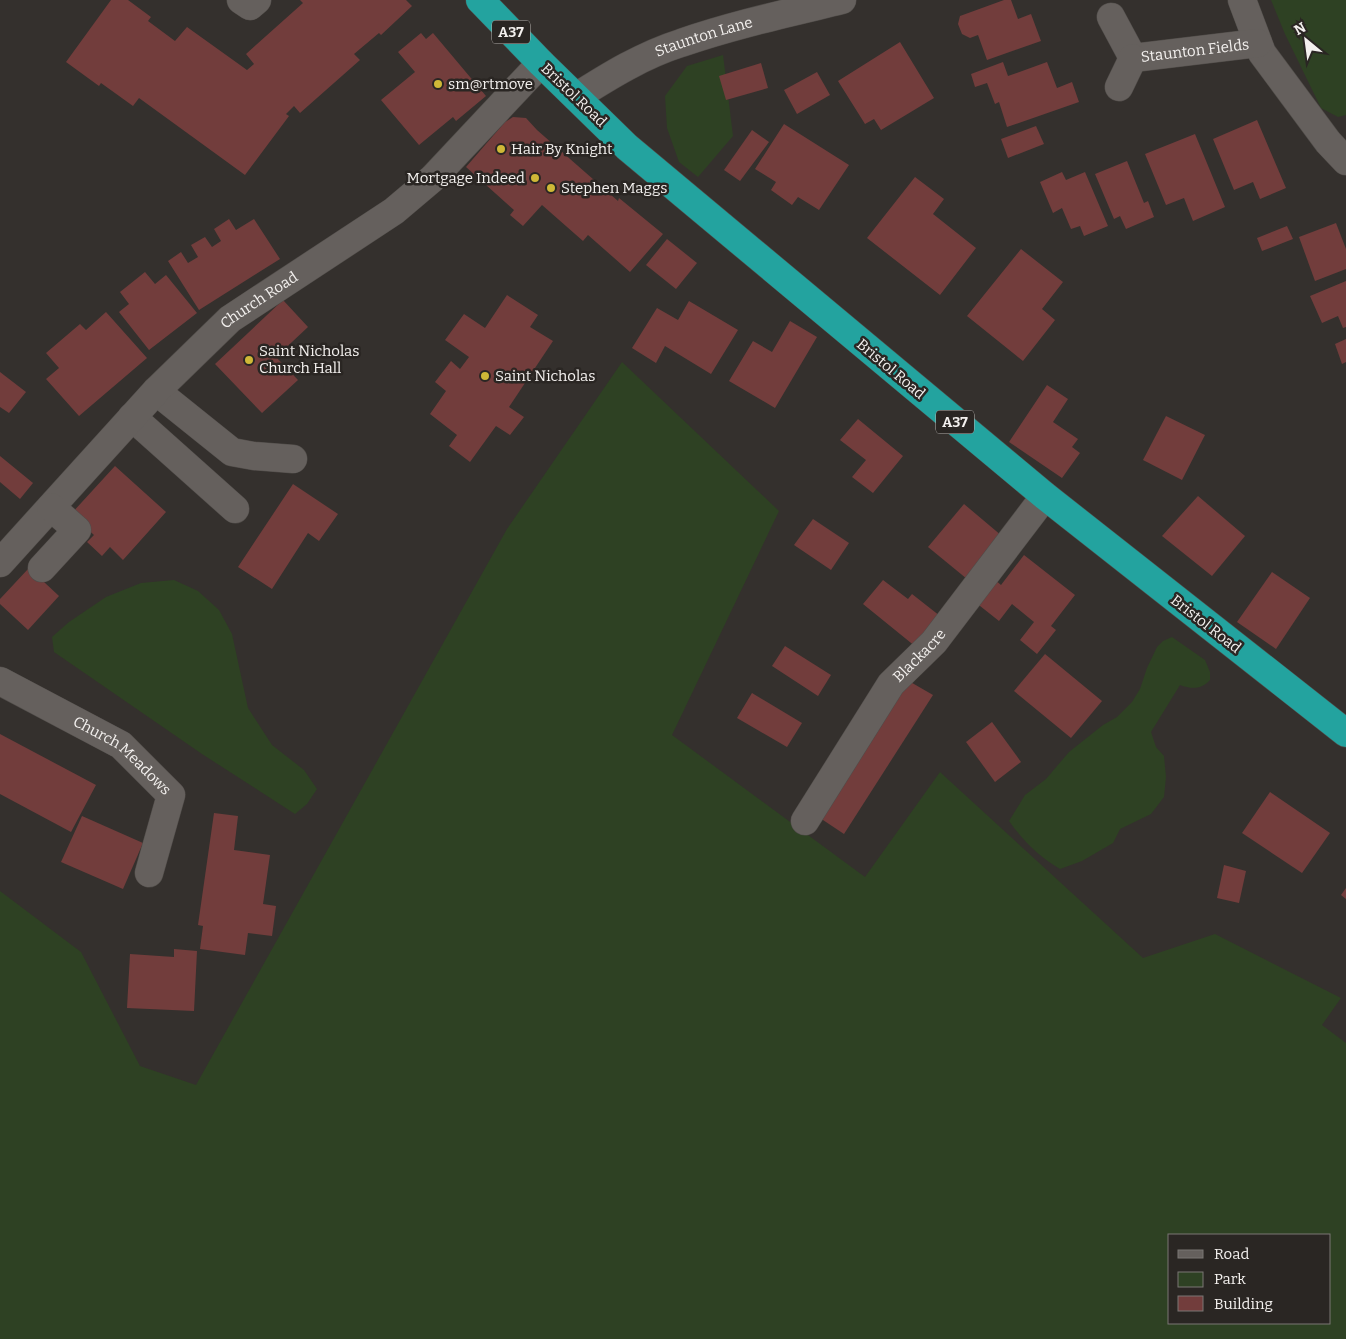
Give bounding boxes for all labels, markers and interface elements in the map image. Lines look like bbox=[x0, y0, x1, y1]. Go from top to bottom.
street label: Staunton Lane bbox=[652, 13, 755, 61]
north arrow bbox=[1281, 15, 1331, 65]
text: N bbox=[1291, 19, 1309, 39]
road number: A37 bbox=[492, 21, 530, 44]
street label: Staunton Fields bbox=[1140, 35, 1250, 66]
street label: Bristol Road bbox=[538, 59, 611, 131]
place label: sm@rtmove bbox=[448, 75, 533, 93]
marker: sm@rtmove bbox=[432, 78, 444, 90]
place label: Hair By Knight bbox=[511, 140, 613, 158]
marker: Hair By Knight bbox=[495, 143, 507, 155]
place label: Mortgage Indeed bbox=[407, 169, 525, 187]
marker: Mortgage Indeed bbox=[529, 172, 541, 184]
place label: Stephen Maggs bbox=[561, 179, 667, 197]
marker: Stephen Maggs bbox=[545, 182, 557, 194]
street label: Church Road bbox=[216, 268, 301, 332]
street label: Bristol Road bbox=[853, 335, 929, 403]
place label: Saint Nicholas Church Hall bbox=[259, 342, 359, 377]
marker: Saint Nicholas Church Hall bbox=[243, 354, 255, 366]
place label: Saint Nicholas bbox=[495, 367, 595, 385]
marker: Saint Nicholas bbox=[479, 370, 491, 382]
road number: A37 bbox=[936, 411, 974, 434]
street label: Bristol Road bbox=[1167, 591, 1245, 657]
street label: Blackacre bbox=[889, 625, 950, 686]
street label: Church Meadows bbox=[70, 712, 175, 799]
legend bbox=[1168, 1234, 1331, 1324]
text: Road bbox=[1214, 1245, 1249, 1263]
text: Park bbox=[1214, 1270, 1246, 1288]
text: Building bbox=[1214, 1295, 1273, 1313]

